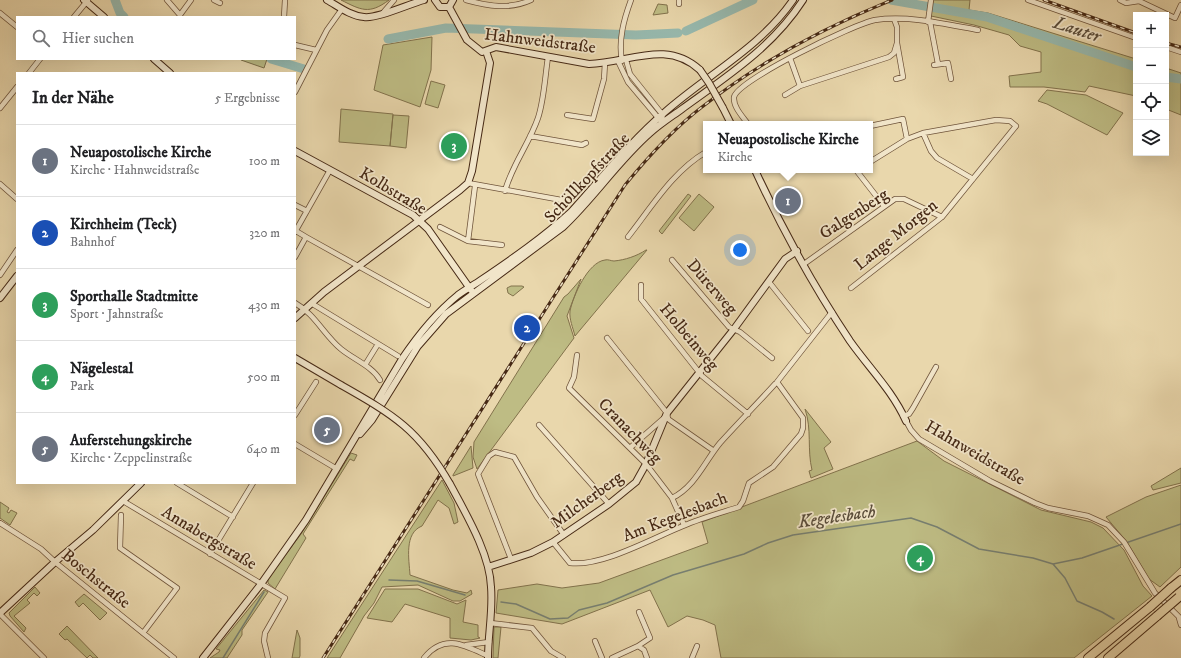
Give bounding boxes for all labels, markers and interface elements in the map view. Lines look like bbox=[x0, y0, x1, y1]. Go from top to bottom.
water label: Lauter bbox=[1050, 12, 1105, 48]
map controls bbox=[1133, 12, 1169, 156]
button: + bbox=[1133, 12, 1169, 48]
search box bbox=[16, 16, 296, 60]
street label: Hahnweidstraße bbox=[483, 23, 597, 59]
icon: search bbox=[30, 27, 52, 49]
text: Hier suchen bbox=[62, 29, 134, 48]
button: − bbox=[1133, 48, 1169, 84]
button: locate bbox=[1133, 84, 1169, 120]
text: In der Nähe bbox=[32, 87, 114, 109]
text: 5 Ergebnisse bbox=[215, 90, 280, 106]
button: layers bbox=[1133, 120, 1169, 156]
popup bbox=[703, 121, 873, 173]
street label: Schöllkopfstraße bbox=[539, 128, 635, 228]
text: Neuapostolische Kirche bbox=[717, 130, 859, 149]
pin: 3 bbox=[441, 131, 467, 161]
text: Neuapostolische Kirche bbox=[70, 143, 211, 162]
text: Kirche bbox=[717, 149, 752, 165]
text: 1 bbox=[43, 153, 47, 169]
text: 100 m bbox=[249, 153, 280, 169]
text: Kirche · Hahnweidstraße bbox=[70, 162, 199, 178]
street label: Kolbstraße bbox=[355, 162, 431, 220]
street label: Galgenberg bbox=[815, 183, 893, 244]
pin: 1 bbox=[775, 186, 801, 216]
street label: Lange Morgen bbox=[850, 194, 942, 275]
text: Kirchheim (Teck) bbox=[70, 215, 177, 234]
text: 2 bbox=[42, 225, 48, 241]
text: 320 m bbox=[249, 225, 280, 241]
text: Bahnhof bbox=[70, 234, 115, 250]
your location bbox=[730, 240, 750, 260]
street label: Dürerweg bbox=[682, 255, 743, 320]
text: Sporthalle Stadtmitte bbox=[70, 287, 198, 306]
text: 3 bbox=[43, 297, 47, 313]
text: 430 m bbox=[248, 297, 280, 313]
street label: Holbeinweg bbox=[654, 299, 724, 376]
text: Sport · Jahnstraße bbox=[70, 306, 163, 322]
pin: 2 bbox=[514, 313, 540, 343]
text: Nägelestal bbox=[70, 359, 133, 378]
text: 4 bbox=[41, 369, 49, 385]
text: 500 m bbox=[247, 369, 280, 385]
text: Park bbox=[70, 378, 94, 394]
street label: Cranachweg bbox=[593, 393, 667, 469]
pin: 5 bbox=[314, 415, 340, 445]
street label: Hahnweidstraße bbox=[921, 415, 1029, 491]
text: Auferstehungskirche bbox=[70, 431, 192, 450]
text: 5 bbox=[42, 441, 48, 457]
text: 640 m bbox=[246, 441, 280, 457]
text: Kirche · Zeppelinstraße bbox=[70, 450, 192, 466]
street label: Milcherberg bbox=[547, 466, 628, 534]
street label: Am Kegelesbach bbox=[619, 487, 731, 547]
street label: Annabergstraße bbox=[157, 501, 261, 575]
water label: Kegelesbach bbox=[796, 501, 877, 533]
pin: 4 bbox=[907, 543, 933, 573]
street label: Boschstraße bbox=[57, 544, 135, 614]

